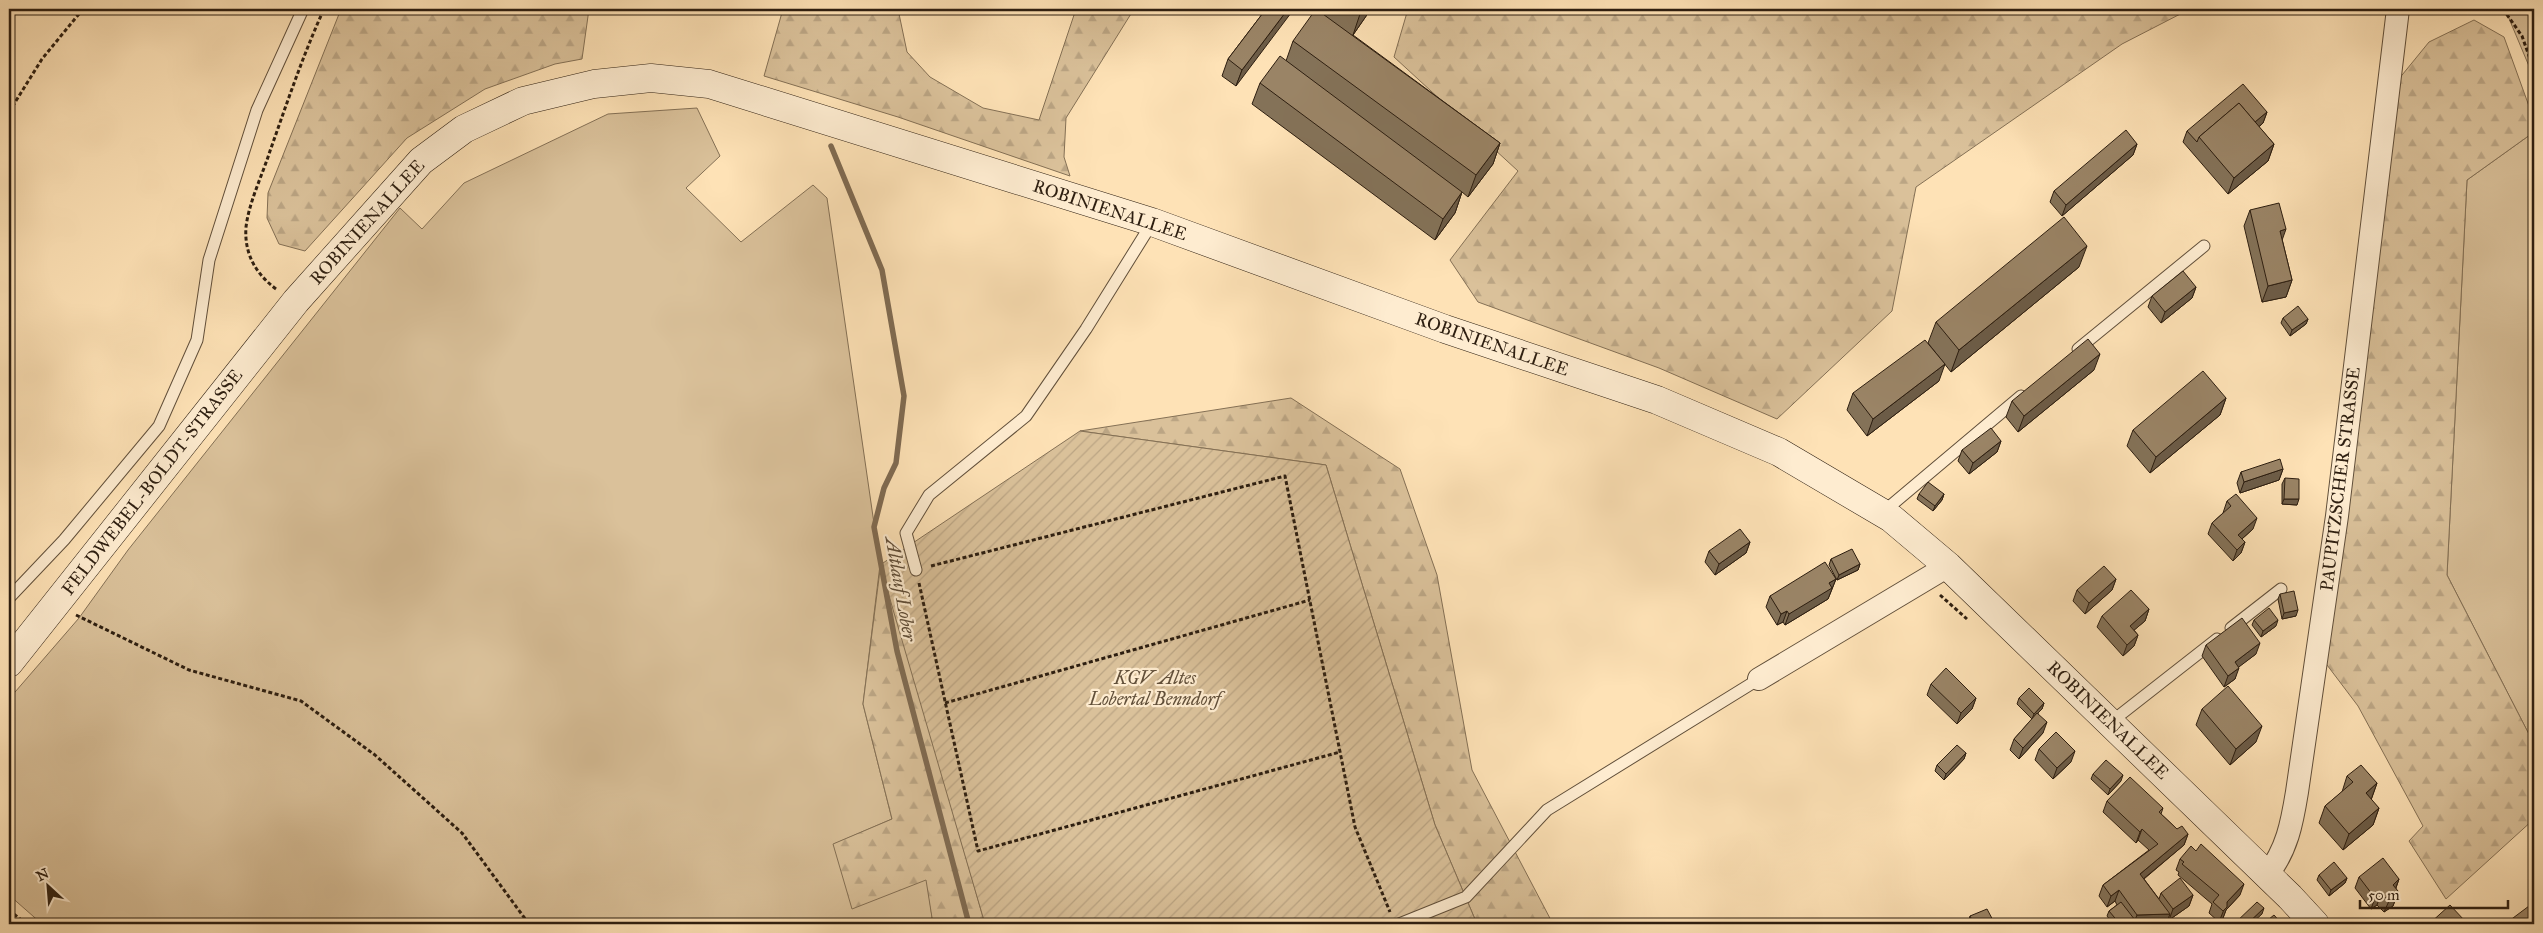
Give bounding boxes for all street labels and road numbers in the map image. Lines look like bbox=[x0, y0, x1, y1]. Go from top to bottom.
street label: ROBINIENALLEE bbox=[305, 155, 429, 289]
street label: ROBINIENALLEE bbox=[1030, 175, 1190, 245]
street label: ROBINIENALLEE bbox=[1412, 307, 1572, 381]
street label: FELDWEBEL-BOLDT-STRASSE bbox=[57, 364, 247, 599]
street label: PAUPITZSCHER STRASSE bbox=[2315, 366, 2365, 592]
street label: ROBINIENALLEE bbox=[2043, 656, 2174, 784]

